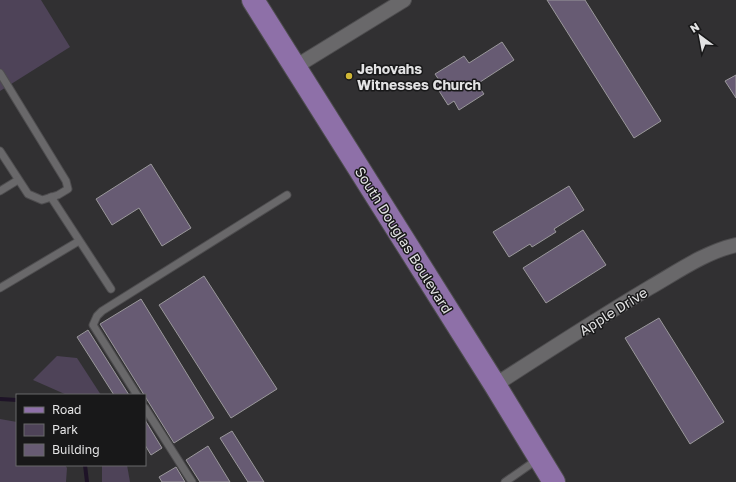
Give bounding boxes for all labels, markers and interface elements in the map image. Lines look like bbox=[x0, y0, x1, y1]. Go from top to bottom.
north arrow bbox=[680, 16, 720, 56]
text: N bbox=[687, 19, 701, 35]
place label: Jehovahs Witnesses Church bbox=[357, 60, 481, 93]
marker: Jehovahs Witnesses Church bbox=[344, 71, 354, 81]
street label: South Douglas Boulevard bbox=[352, 163, 456, 317]
street label: Apple Drive bbox=[576, 283, 650, 339]
legend bbox=[16, 394, 146, 466]
text: Road bbox=[52, 402, 81, 417]
text: Park bbox=[52, 422, 78, 437]
text: Building bbox=[52, 442, 100, 457]

